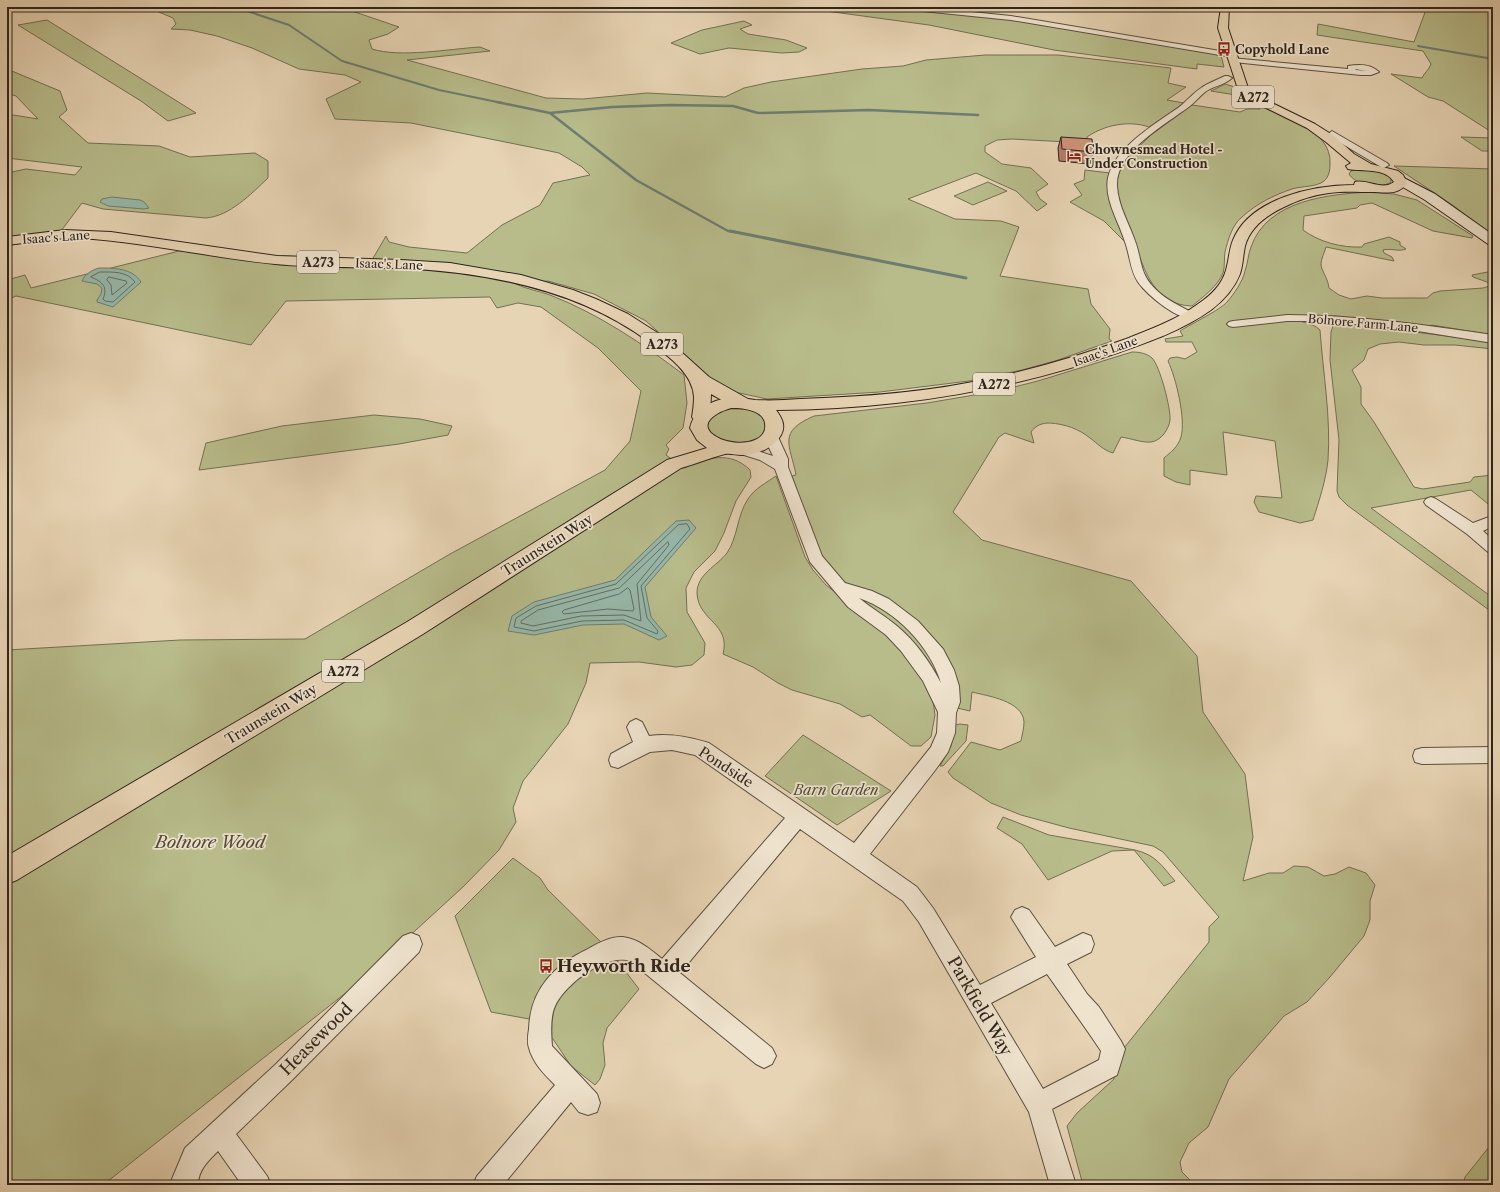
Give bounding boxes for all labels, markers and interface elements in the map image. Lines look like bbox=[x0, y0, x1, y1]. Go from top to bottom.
bus stop icon: Copyhold Lane bbox=[1216, 41, 1232, 57]
place label: Copyhold Lane bbox=[1235, 42, 1329, 57]
road number: A272 bbox=[1232, 86, 1274, 108]
place label: Chownesmead Hotel - Under Construction bbox=[1085, 142, 1223, 171]
hotel icon: Chownesmead Hotel - Under Construction bbox=[1066, 148, 1082, 164]
street label: Isaac's Lane bbox=[22, 227, 91, 247]
road number: A273 bbox=[297, 251, 339, 273]
street label: Isaac's Lane bbox=[355, 255, 423, 273]
street label: Bolnore Farm Lane bbox=[1307, 311, 1419, 335]
street label: Isaac's Lane bbox=[1071, 332, 1140, 370]
road number: A273 bbox=[641, 333, 683, 355]
road number: A272 bbox=[973, 373, 1015, 395]
street label: Traunstein Way bbox=[498, 510, 596, 580]
road number: A272 bbox=[322, 660, 364, 682]
street label: Traunstein Way bbox=[222, 679, 320, 749]
street label: Pondside bbox=[695, 743, 757, 791]
park label: Barn Garden bbox=[792, 781, 879, 799]
park label: Bolnore Wood bbox=[153, 832, 267, 852]
street label: Parkfield Way bbox=[943, 953, 1017, 1060]
place label: Heyworth Ride bbox=[557, 956, 691, 976]
bus stop icon: Heyworth Ride bbox=[538, 958, 554, 974]
street label: Heasewood bbox=[276, 999, 356, 1079]

